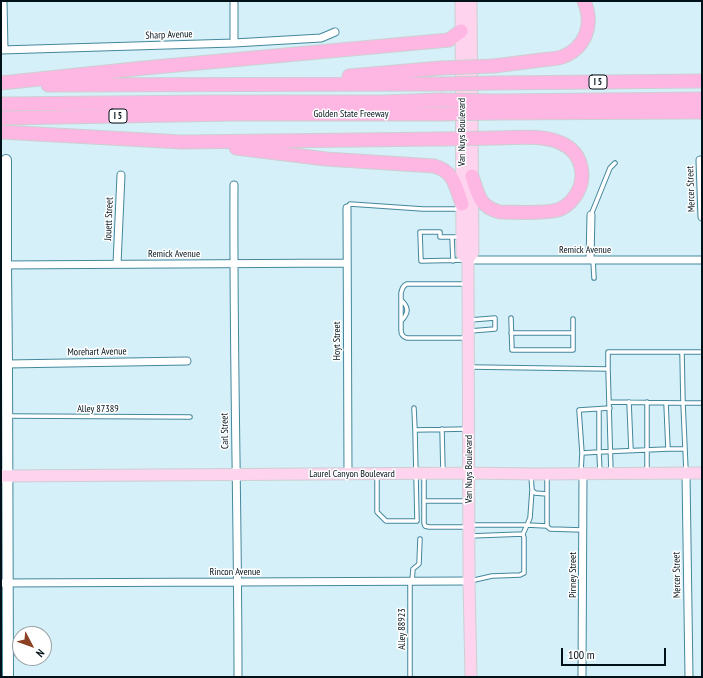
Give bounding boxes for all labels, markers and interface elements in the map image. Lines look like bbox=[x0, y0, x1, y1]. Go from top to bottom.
street label: Sharp Avenue bbox=[145, 28, 193, 42]
road number: I 5 bbox=[589, 75, 607, 89]
street label: Van Nuys Boulevard bbox=[456, 98, 468, 166]
street label: Golden State Freeway bbox=[313, 108, 389, 120]
road number: I 5 bbox=[109, 109, 127, 123]
street label: Mercer Street bbox=[684, 166, 698, 212]
street label: Jouett Street bbox=[102, 197, 116, 241]
street label: Remick Avenue bbox=[559, 244, 611, 256]
street label: Remick Avenue bbox=[148, 248, 200, 260]
street label: Hoyt Street bbox=[331, 322, 343, 360]
street label: Morehart Avenue bbox=[67, 345, 127, 359]
street label: Alley 87389 bbox=[77, 403, 119, 415]
street label: Carl Street bbox=[219, 413, 231, 449]
street label: Van Nuys Boulevard bbox=[463, 435, 475, 503]
street label: Laurel Canyon Boulevard bbox=[309, 468, 395, 480]
street label: Pinney Street bbox=[567, 552, 579, 598]
street label: Mercer Street bbox=[671, 552, 683, 598]
street label: Rincon Avenue bbox=[210, 566, 260, 578]
street label: Alley 88923 bbox=[396, 608, 408, 650]
north arrow bbox=[12, 626, 52, 666]
scale bar bbox=[563, 640, 668, 666]
text: N bbox=[33, 646, 48, 660]
text: 100 m bbox=[568, 647, 595, 662]

